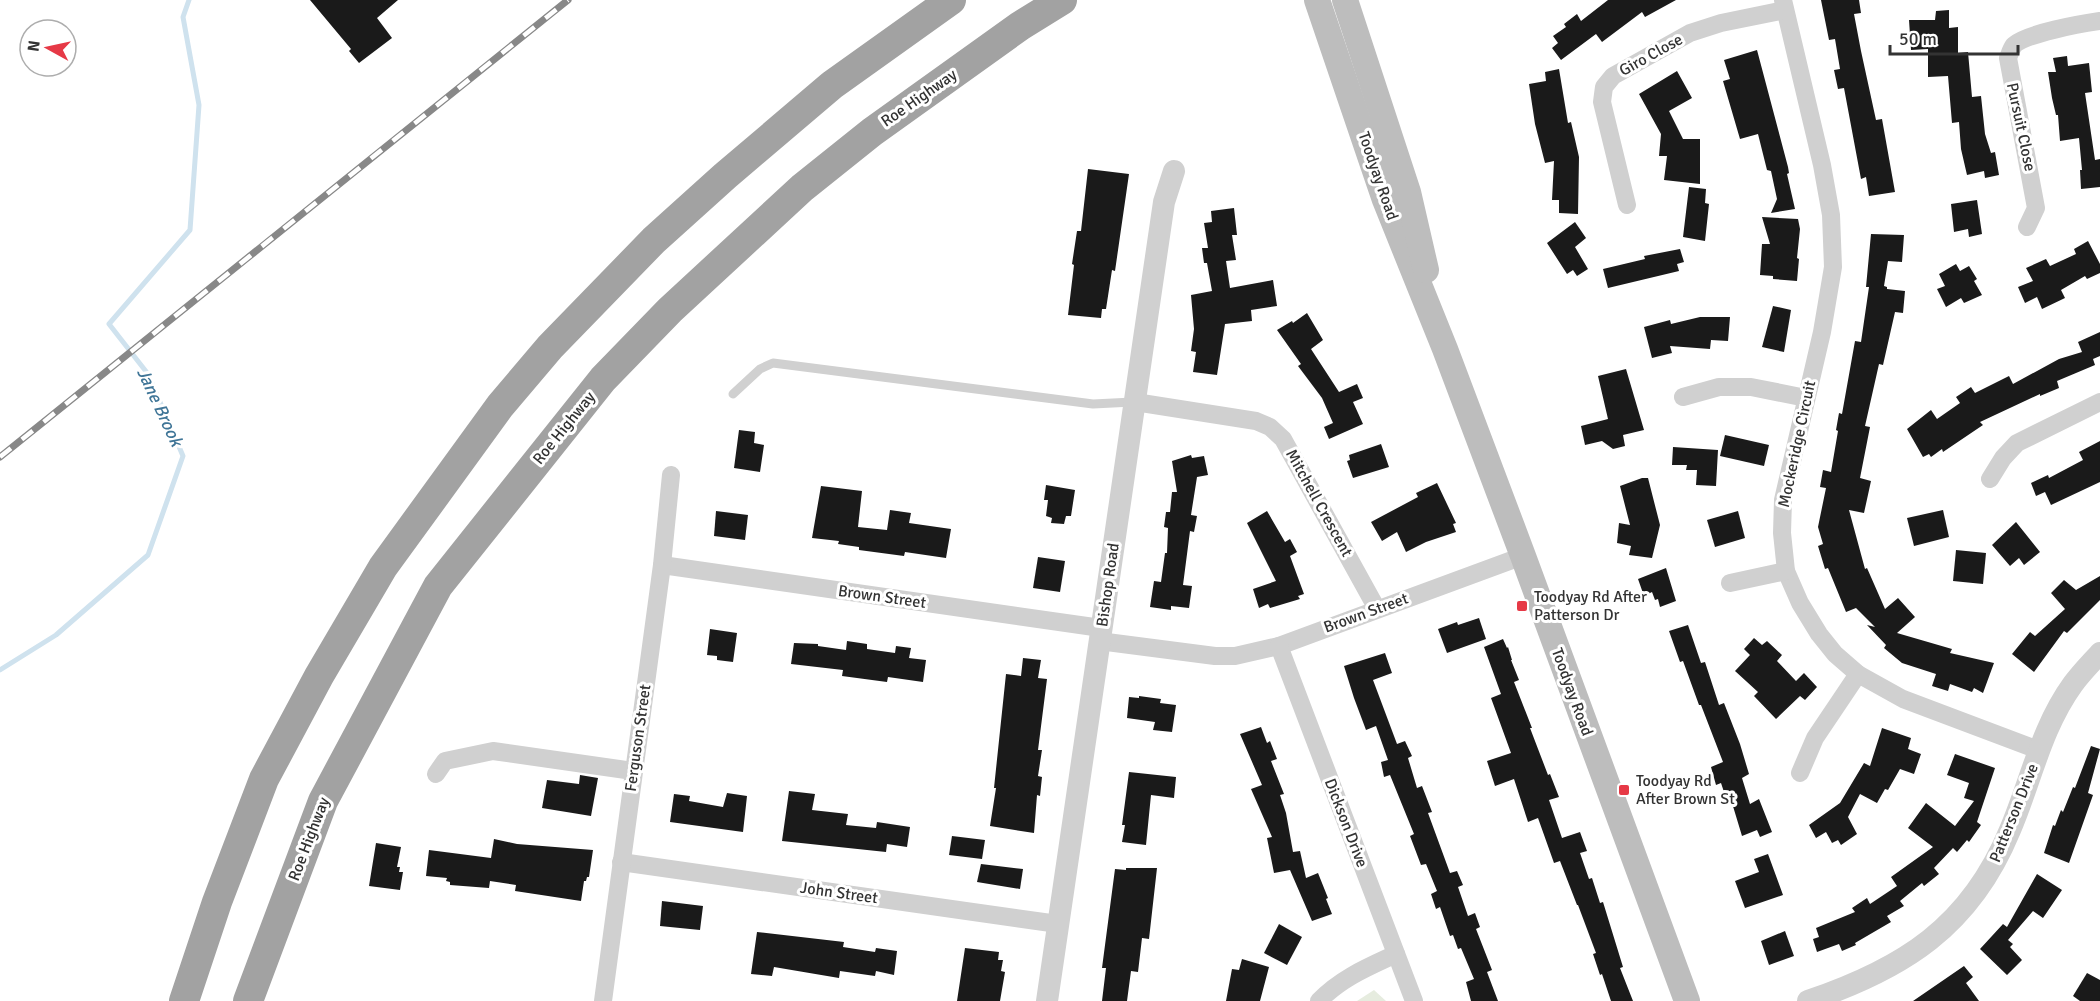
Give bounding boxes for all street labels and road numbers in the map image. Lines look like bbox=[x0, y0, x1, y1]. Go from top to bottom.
street label: Giro Close bbox=[1616, 29, 1686, 81]
street label: Roe Highway bbox=[877, 64, 961, 131]
street label: Pursuit Close bbox=[2002, 81, 2040, 173]
street label: Toodyay Road bbox=[1354, 129, 1402, 223]
street label: Mockeridge Circuit bbox=[1774, 378, 1820, 509]
street label: Roe Highway bbox=[529, 387, 600, 469]
street label: Mitchell Crescent bbox=[1281, 446, 1357, 561]
street label: Bishop Road bbox=[1092, 542, 1124, 628]
street label: Brown Street bbox=[837, 581, 928, 613]
street label: Brown Street bbox=[1321, 588, 1411, 638]
street label: Toodyay Road bbox=[1547, 645, 1597, 739]
street label: Ferguson Street bbox=[621, 683, 655, 793]
street label: Patterson Drive bbox=[1985, 761, 2043, 865]
street label: Dickson Drive bbox=[1320, 776, 1372, 870]
street label: Roe Highway bbox=[284, 794, 334, 884]
street label: John Street bbox=[799, 878, 879, 908]

